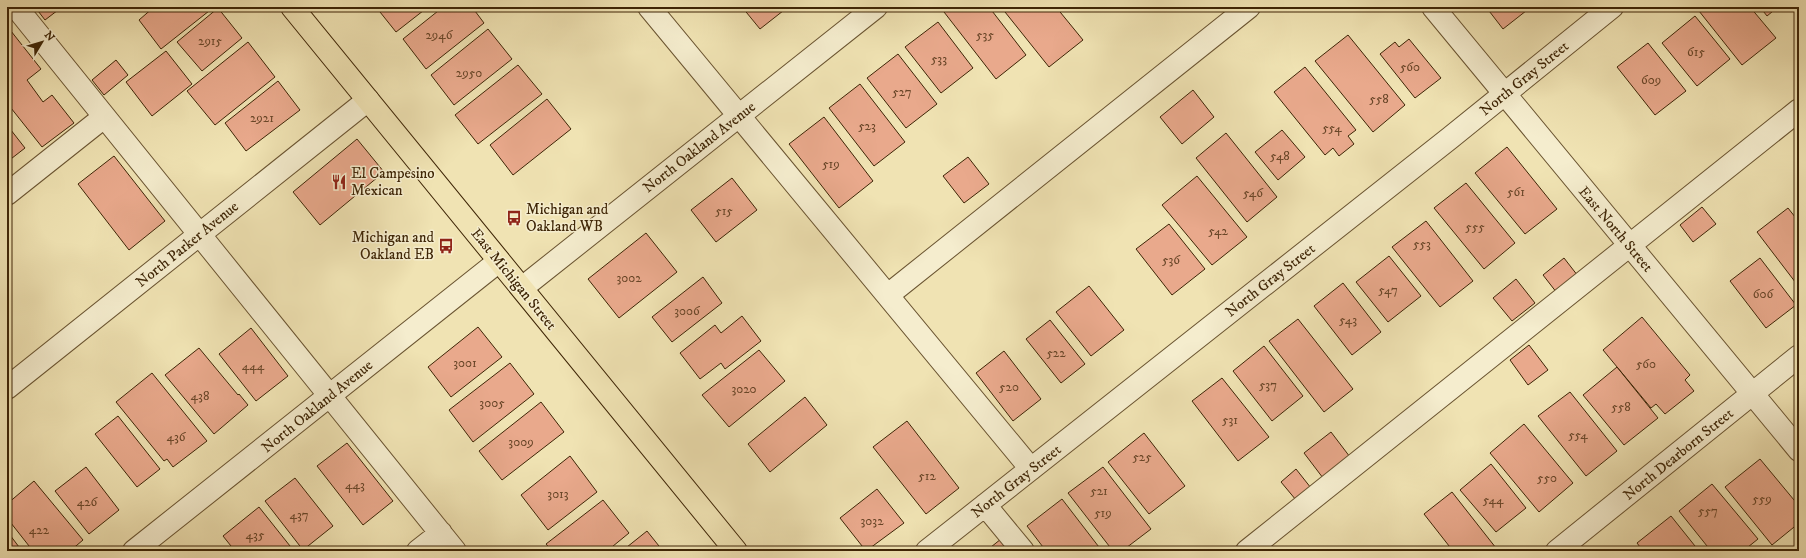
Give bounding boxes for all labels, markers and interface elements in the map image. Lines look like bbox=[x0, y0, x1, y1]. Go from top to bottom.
north arrow bbox=[22, 22, 62, 62]
house number: 2946 bbox=[425, 27, 454, 43]
house number: 535 bbox=[976, 27, 994, 43]
text: N bbox=[41, 29, 57, 44]
house number: 2915 bbox=[198, 33, 223, 49]
street label: North Gray Street bbox=[1476, 37, 1573, 120]
house number: 615 bbox=[1687, 44, 1705, 60]
house number: 533 bbox=[931, 51, 947, 67]
house number: 560 bbox=[1400, 59, 1420, 75]
house number: 2950 bbox=[456, 65, 482, 81]
house number: 609 bbox=[1641, 72, 1661, 88]
house number: 527 bbox=[892, 84, 912, 100]
house number: 558 bbox=[1369, 91, 1389, 107]
street label: North Oakland Avenue bbox=[639, 97, 759, 197]
house number: 2921 bbox=[250, 110, 274, 126]
house number: 523 bbox=[858, 118, 876, 134]
house number: 554 bbox=[1322, 120, 1342, 136]
house number: 548 bbox=[1270, 148, 1290, 164]
house number: 519 bbox=[822, 156, 840, 172]
place label: El Campesino Mexican bbox=[351, 164, 435, 200]
restaurant icon: El Campesino Mexican bbox=[330, 173, 348, 191]
street label: East North Street bbox=[1574, 183, 1657, 276]
house number: 561 bbox=[1507, 184, 1525, 200]
house number: 546 bbox=[1243, 185, 1264, 201]
street label: North Parker Avenue bbox=[132, 197, 243, 292]
place label: Michigan and Oakland WB bbox=[526, 200, 609, 236]
house number: 515 bbox=[715, 203, 733, 219]
bus stop icon: Michigan and Oakland WB bbox=[505, 209, 523, 227]
house number: 555 bbox=[1465, 219, 1485, 235]
house number: 542 bbox=[1208, 223, 1228, 239]
street label: East Michigan Street bbox=[467, 224, 561, 334]
place label: Michigan and Oakland EB bbox=[352, 228, 435, 264]
house number: 553 bbox=[1413, 236, 1431, 252]
bus stop icon: Michigan and Oakland EB bbox=[437, 237, 455, 255]
street label: North Gray Street bbox=[1222, 239, 1319, 321]
house number: 536 bbox=[1162, 252, 1181, 268]
house number: 3002 bbox=[616, 270, 642, 286]
house number: 547 bbox=[1378, 282, 1398, 298]
house number: 606 bbox=[1753, 286, 1774, 302]
house number: 3006 bbox=[674, 303, 701, 319]
house number: 543 bbox=[1339, 312, 1357, 328]
house number: 522 bbox=[1046, 345, 1066, 361]
house number: 3001 bbox=[453, 355, 477, 371]
street label: North Oakland Avenue bbox=[258, 356, 377, 457]
house number: 560 bbox=[1636, 356, 1656, 372]
house number: 444 bbox=[242, 358, 265, 374]
house number: 537 bbox=[1259, 377, 1277, 393]
house number: 520 bbox=[999, 379, 1019, 395]
house number: 3020 bbox=[731, 381, 757, 397]
house number: 438 bbox=[191, 388, 209, 404]
house number: 3005 bbox=[479, 395, 505, 411]
house number: 558 bbox=[1611, 399, 1631, 415]
street label: North Dearborn Street bbox=[1619, 404, 1737, 505]
house number: 531 bbox=[1222, 412, 1238, 428]
house number: 554 bbox=[1568, 427, 1588, 443]
house number: 436 bbox=[166, 429, 187, 445]
house number: 3009 bbox=[508, 434, 534, 450]
street label: North Gray Street bbox=[968, 440, 1065, 522]
house number: 525 bbox=[1132, 449, 1152, 465]
house number: 512 bbox=[918, 468, 936, 484]
house number: 550 bbox=[1537, 470, 1557, 486]
house number: 443 bbox=[345, 477, 365, 493]
house number: 521 bbox=[1090, 483, 1108, 499]
house number: 3013 bbox=[547, 486, 569, 502]
house number: 559 bbox=[1752, 491, 1772, 507]
house number: 544 bbox=[1483, 492, 1504, 508]
house number: 426 bbox=[77, 494, 99, 510]
house number: 557 bbox=[1698, 503, 1718, 519]
house number: 519 bbox=[1094, 505, 1112, 521]
house number: 437 bbox=[289, 507, 309, 523]
house number: 3032 bbox=[860, 513, 884, 529]
house number: 422 bbox=[29, 522, 50, 538]
house number: 435 bbox=[246, 527, 265, 543]

